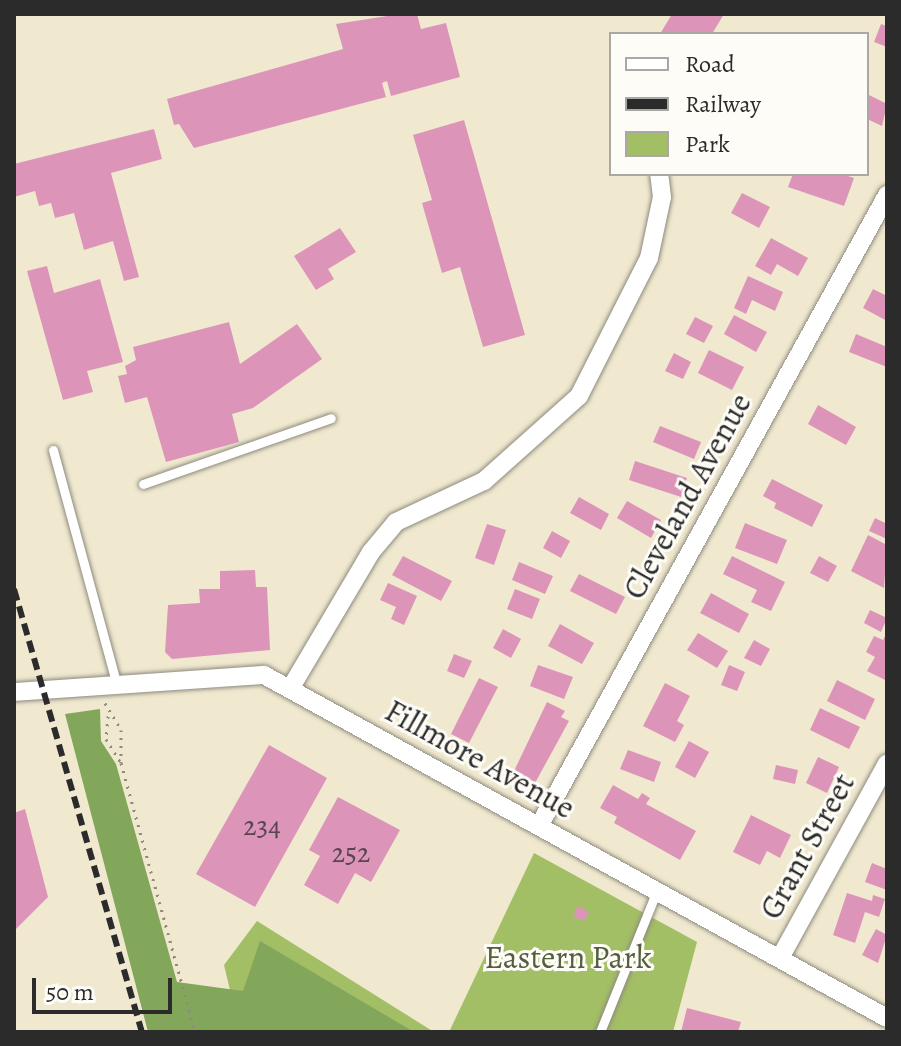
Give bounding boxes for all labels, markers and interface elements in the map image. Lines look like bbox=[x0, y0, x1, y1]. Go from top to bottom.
legend bbox=[609, 32, 869, 176]
text: Road bbox=[685, 48, 735, 80]
text: Railway bbox=[685, 88, 761, 120]
text: Park bbox=[685, 128, 730, 160]
street label: Cleveland Avenue bbox=[615, 386, 759, 606]
street label: Fillmore Avenue bbox=[378, 691, 582, 827]
street label: Grant Street bbox=[751, 766, 863, 926]
house number: 234 bbox=[243, 809, 281, 843]
house number: 252 bbox=[332, 836, 370, 870]
park label: Eastern Park bbox=[484, 938, 652, 976]
scale bar bbox=[36, 962, 176, 1012]
text: 50 m bbox=[46, 976, 94, 1008]

